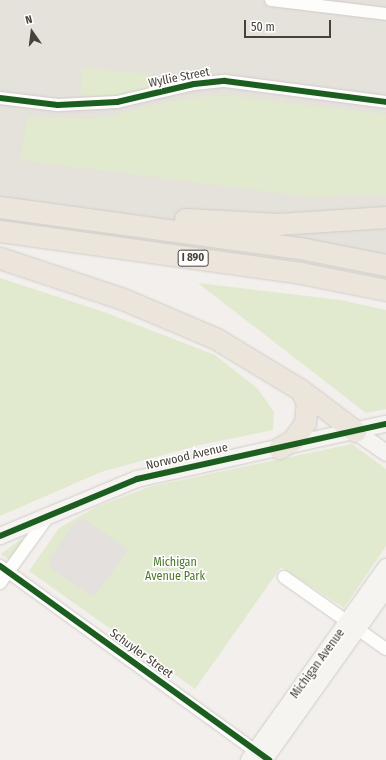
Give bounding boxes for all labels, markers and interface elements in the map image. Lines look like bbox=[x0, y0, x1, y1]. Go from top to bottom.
north arrow bbox=[12, 12, 52, 52]
scale bar bbox=[246, 12, 333, 38]
text: N bbox=[24, 13, 34, 27]
text: 50 m bbox=[251, 20, 275, 34]
street label: Wyllie Street bbox=[147, 65, 211, 91]
road number: I 890 bbox=[177, 249, 209, 267]
street label: Norwood Avenue bbox=[145, 441, 229, 473]
park label: Michigan Avenue Park bbox=[145, 556, 205, 584]
street label: Schuyler Street bbox=[107, 626, 175, 682]
street label: Michigan Avenue bbox=[288, 626, 348, 702]

